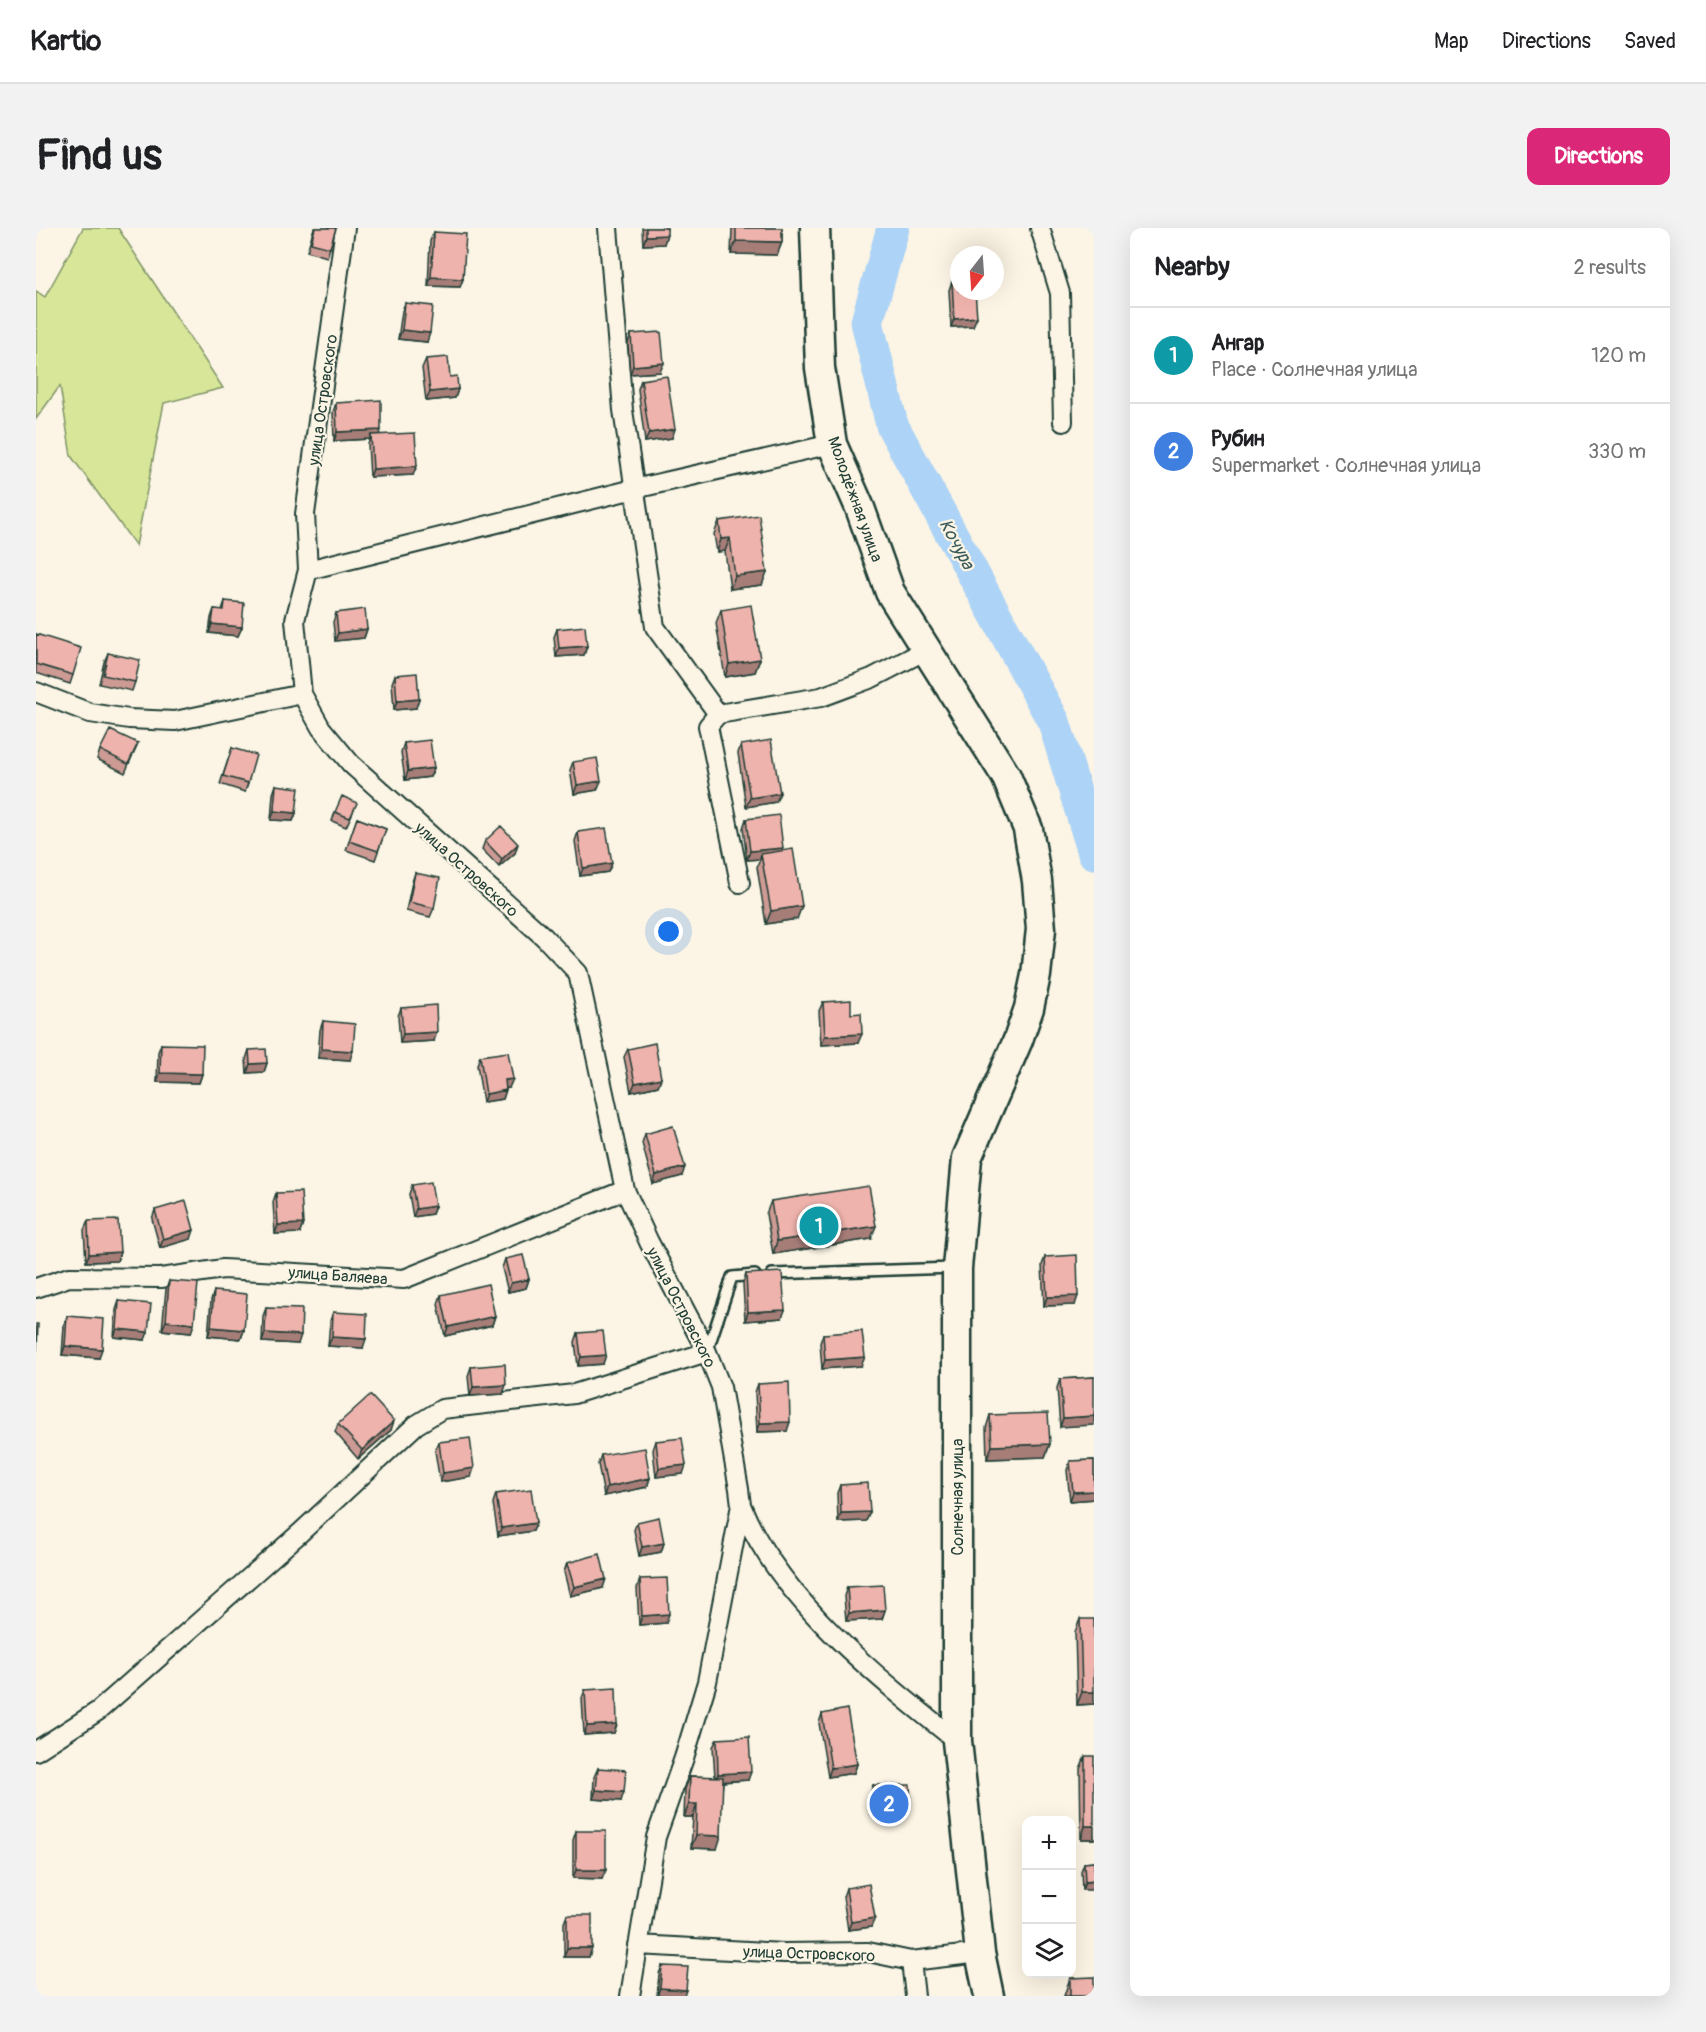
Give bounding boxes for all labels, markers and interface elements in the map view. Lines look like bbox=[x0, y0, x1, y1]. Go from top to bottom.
text: Kartio bbox=[30, 24, 101, 59]
text: Map bbox=[1434, 28, 1469, 55]
text: Directions bbox=[1502, 28, 1591, 55]
text: Saved bbox=[1624, 28, 1676, 55]
button: Directions bbox=[1527, 128, 1670, 185]
text: Find us bbox=[36, 130, 162, 182]
north arrow bbox=[950, 246, 1004, 300]
text: Nearby bbox=[1154, 251, 1230, 283]
text: 2 results bbox=[1574, 255, 1646, 280]
text: Ангар bbox=[1211, 329, 1264, 357]
street label: улица Островского bbox=[304, 333, 342, 468]
text: 1 bbox=[1170, 343, 1177, 368]
text: 120 m bbox=[1591, 343, 1646, 368]
text: Place · Солнечная улица bbox=[1211, 357, 1418, 382]
text: Рубин bbox=[1211, 425, 1265, 453]
street label: Молодёжная улица bbox=[823, 434, 887, 565]
text: 2 bbox=[1168, 439, 1179, 464]
text: 330 m bbox=[1588, 439, 1646, 464]
text: Supermarket · Солнечная улица bbox=[1211, 453, 1481, 478]
water label: Кочура bbox=[934, 515, 980, 575]
street label: улица Островского bbox=[410, 817, 522, 922]
your location bbox=[654, 917, 683, 946]
pin: 1 bbox=[800, 1204, 838, 1248]
street label: улица Островского bbox=[642, 1243, 720, 1371]
street label: улица Баляева bbox=[287, 1262, 388, 1289]
street label: Солнечная улица bbox=[948, 1438, 968, 1556]
pin: 2 bbox=[870, 1782, 908, 1826]
map controls bbox=[1022, 1816, 1076, 1978]
button: + bbox=[1022, 1816, 1076, 1870]
button: − bbox=[1022, 1870, 1076, 1924]
button: layers bbox=[1022, 1924, 1076, 1978]
street label: улица Островского bbox=[741, 1942, 876, 1966]

